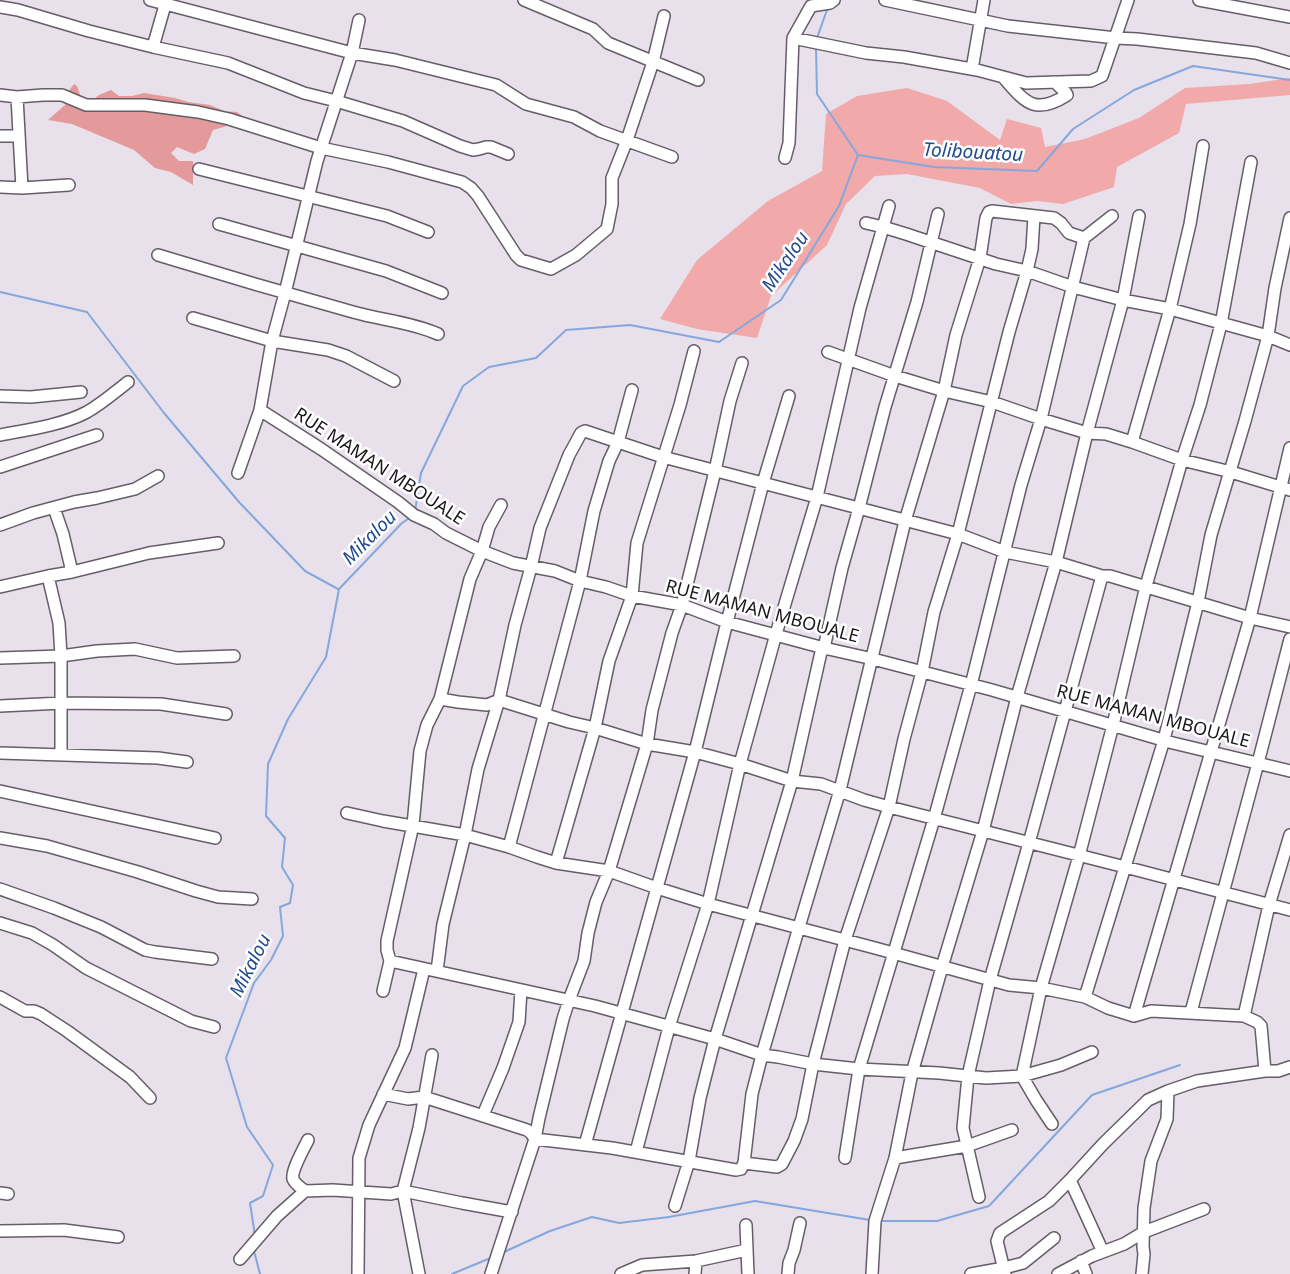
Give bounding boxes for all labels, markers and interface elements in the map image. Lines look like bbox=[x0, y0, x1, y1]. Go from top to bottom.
water label: Tolibouatou bbox=[922, 139, 1024, 167]
water label: Mikalou bbox=[758, 228, 814, 296]
street label: RUE MAMAN MBOUALE bbox=[290, 404, 468, 530]
water label: Mikalou bbox=[338, 506, 402, 570]
street label: RUE MAMAN MBOUALE bbox=[663, 576, 861, 648]
street label: RUE MAMAN MBOUALE bbox=[1054, 681, 1252, 753]
water label: Mikalou bbox=[225, 931, 277, 1001]

